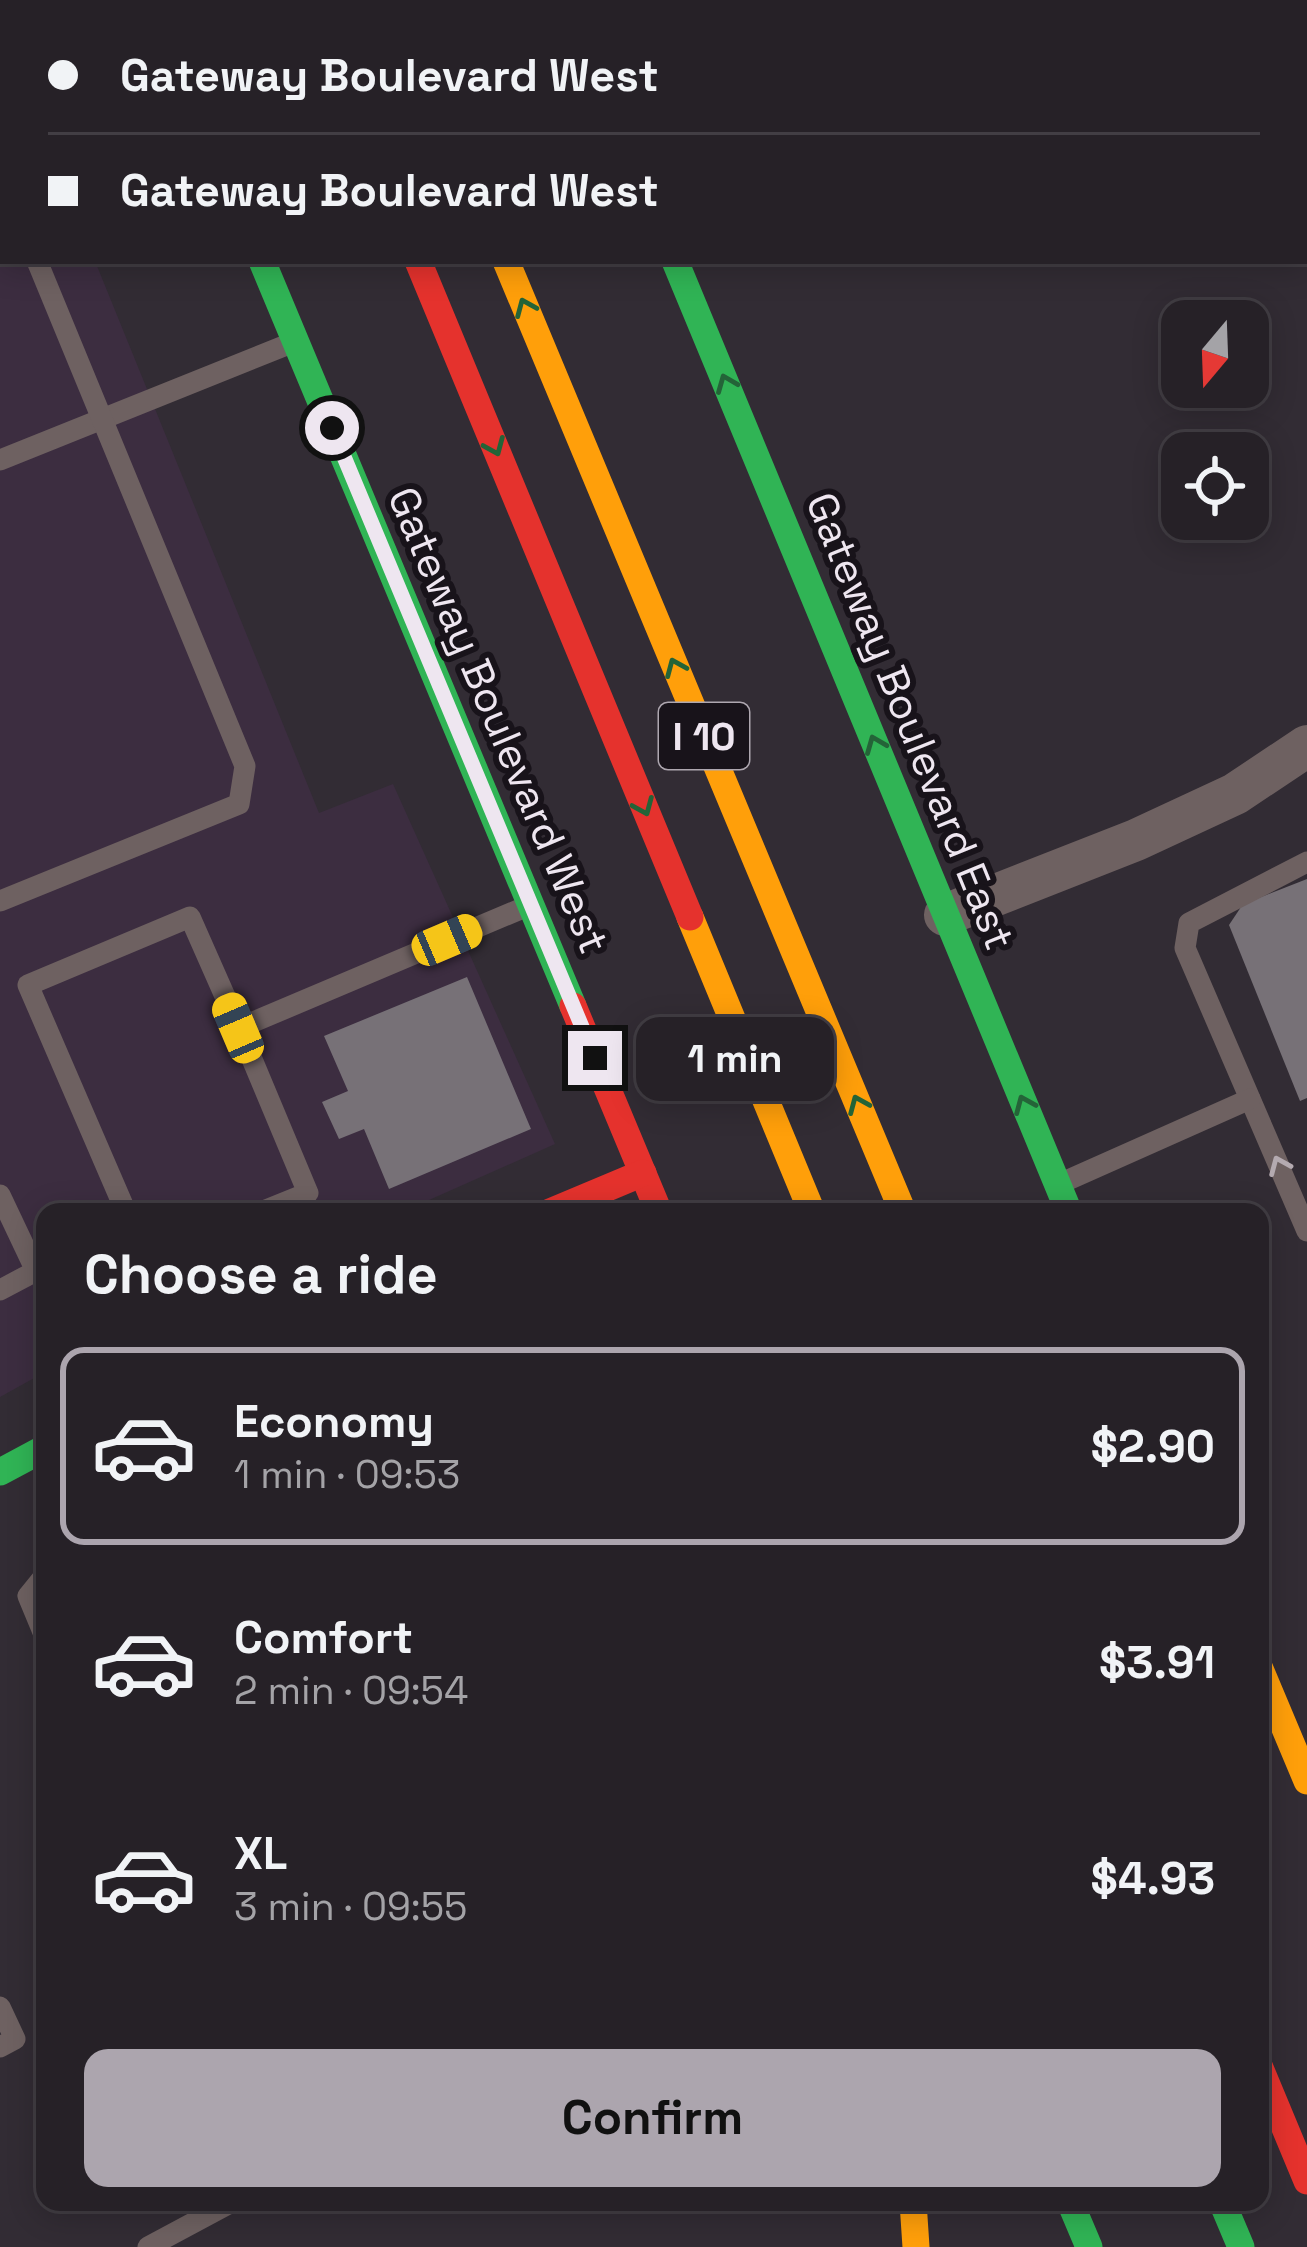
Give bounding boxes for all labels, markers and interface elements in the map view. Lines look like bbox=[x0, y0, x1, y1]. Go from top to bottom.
text: Gateway Boulevard West bbox=[120, 47, 659, 104]
text: Gateway Boulevard West bbox=[120, 162, 659, 219]
one-way arrow bbox=[515, 297, 539, 318]
north arrow bbox=[1161, 300, 1269, 408]
map controls bbox=[1161, 300, 1269, 540]
one-way arrow bbox=[716, 374, 740, 395]
route start bbox=[305, 401, 359, 455]
button: locate bbox=[1161, 432, 1269, 540]
one-way arrow bbox=[481, 435, 505, 456]
street label: Gateway Boulevard West bbox=[376, 479, 621, 961]
street label: Gateway Boulevard East bbox=[794, 485, 1027, 958]
one-way arrow bbox=[665, 657, 689, 678]
road number: I 10 bbox=[659, 703, 749, 769]
one-way arrow bbox=[865, 734, 889, 755]
one-way arrow bbox=[630, 795, 654, 816]
car bbox=[407, 909, 487, 971]
car bbox=[207, 988, 269, 1068]
callout: 1 min bbox=[637, 1016, 835, 1100]
route end bbox=[568, 1031, 622, 1085]
text: 1 min bbox=[687, 1034, 783, 1083]
one-way arrow bbox=[848, 1095, 872, 1116]
one-way arrow bbox=[1014, 1095, 1038, 1116]
one-way arrow bbox=[1269, 1156, 1293, 1178]
text: Choose a ride bbox=[84, 1240, 438, 1309]
icon: car bbox=[90, 1392, 198, 1500]
text: Economy bbox=[234, 1393, 434, 1450]
text: $2.90 bbox=[1091, 1418, 1215, 1475]
text: 1 min · 09:53 bbox=[234, 1450, 460, 1499]
icon: car bbox=[90, 1608, 198, 1716]
text: Comfort bbox=[234, 1609, 413, 1666]
text: $3.91 bbox=[1099, 1634, 1215, 1691]
text: 2 min · 09:54 bbox=[234, 1666, 468, 1715]
icon: car bbox=[90, 1824, 198, 1932]
text: XL bbox=[234, 1825, 287, 1882]
text: $4.93 bbox=[1091, 1850, 1215, 1907]
text: 3 min · 09:55 bbox=[234, 1882, 467, 1931]
button: Confirm bbox=[84, 2049, 1221, 2187]

